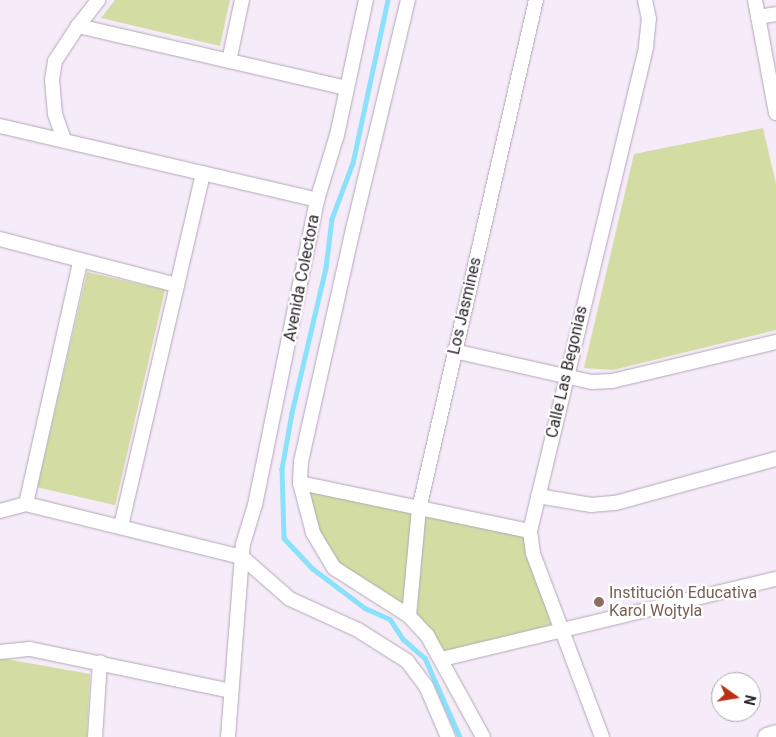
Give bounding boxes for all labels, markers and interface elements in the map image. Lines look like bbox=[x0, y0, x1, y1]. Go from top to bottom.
street label: Avenida Colectora bbox=[280, 213, 324, 343]
street label: Los Jasmines bbox=[444, 255, 486, 357]
street label: Calle Las Begonias bbox=[542, 304, 592, 440]
place label: Institución Educativa Karol Wojtyla bbox=[609, 583, 757, 621]
marker: Institución Educativa Karol Wojtyla bbox=[593, 596, 605, 608]
north arrow bbox=[711, 672, 761, 722]
text: N bbox=[741, 694, 759, 707]

